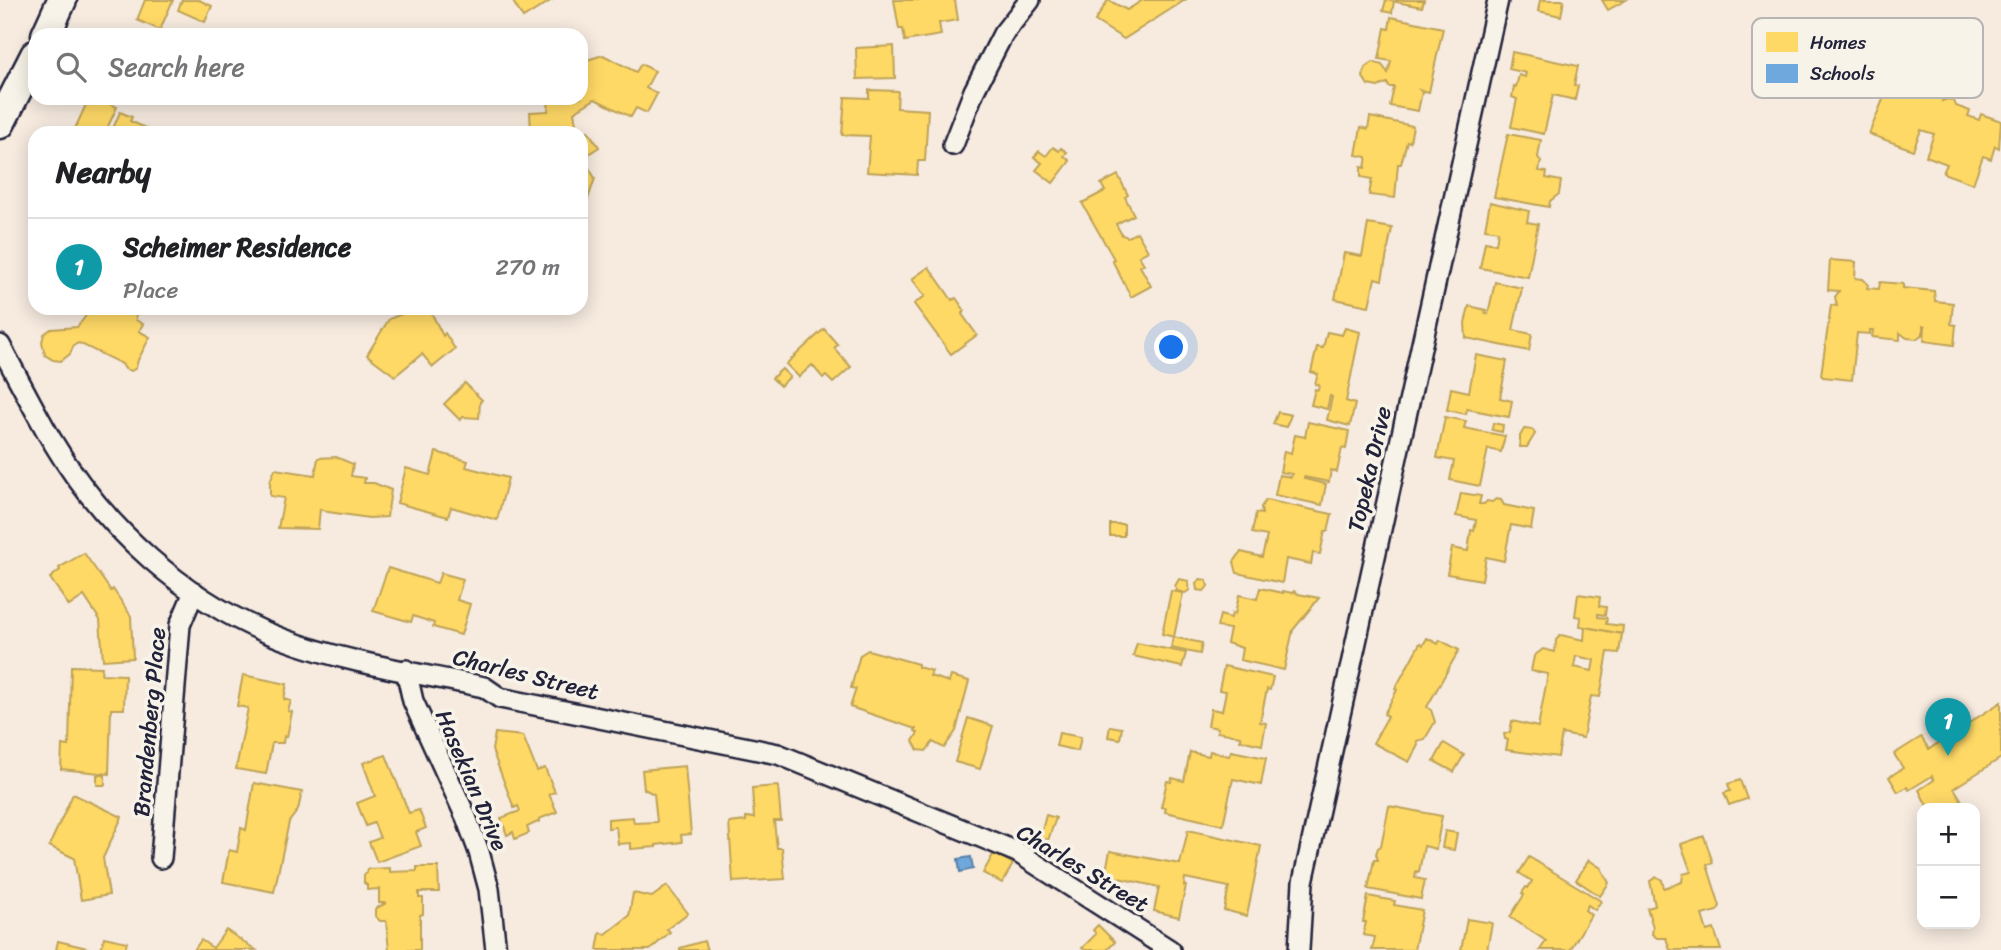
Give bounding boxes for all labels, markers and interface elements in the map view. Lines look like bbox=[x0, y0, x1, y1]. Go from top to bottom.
legend bbox=[1752, 18, 1983, 98]
text: Homes bbox=[1810, 26, 1866, 59]
search box bbox=[28, 28, 588, 105]
text: Search here bbox=[108, 44, 245, 90]
icon: search bbox=[52, 48, 90, 86]
text: Schools bbox=[1810, 57, 1875, 90]
text: Nearby bbox=[56, 145, 151, 199]
text: Scheimer Residence bbox=[123, 224, 351, 270]
text: 1 bbox=[74, 247, 84, 288]
text: 270 m bbox=[495, 247, 560, 288]
text: Place bbox=[123, 270, 178, 311]
your location bbox=[1154, 330, 1188, 364]
street label: Topeka Drive bbox=[1335, 402, 1404, 536]
street label: Brandenberg Place bbox=[121, 625, 178, 818]
street label: Charles Street bbox=[449, 637, 603, 712]
pin: 1 bbox=[1925, 698, 1971, 756]
street label: Hasekian Drive bbox=[423, 703, 520, 857]
map controls bbox=[1917, 803, 1980, 929]
button: + bbox=[1917, 803, 1980, 866]
street label: Charles Street bbox=[1008, 812, 1157, 924]
button: − bbox=[1917, 866, 1980, 929]

